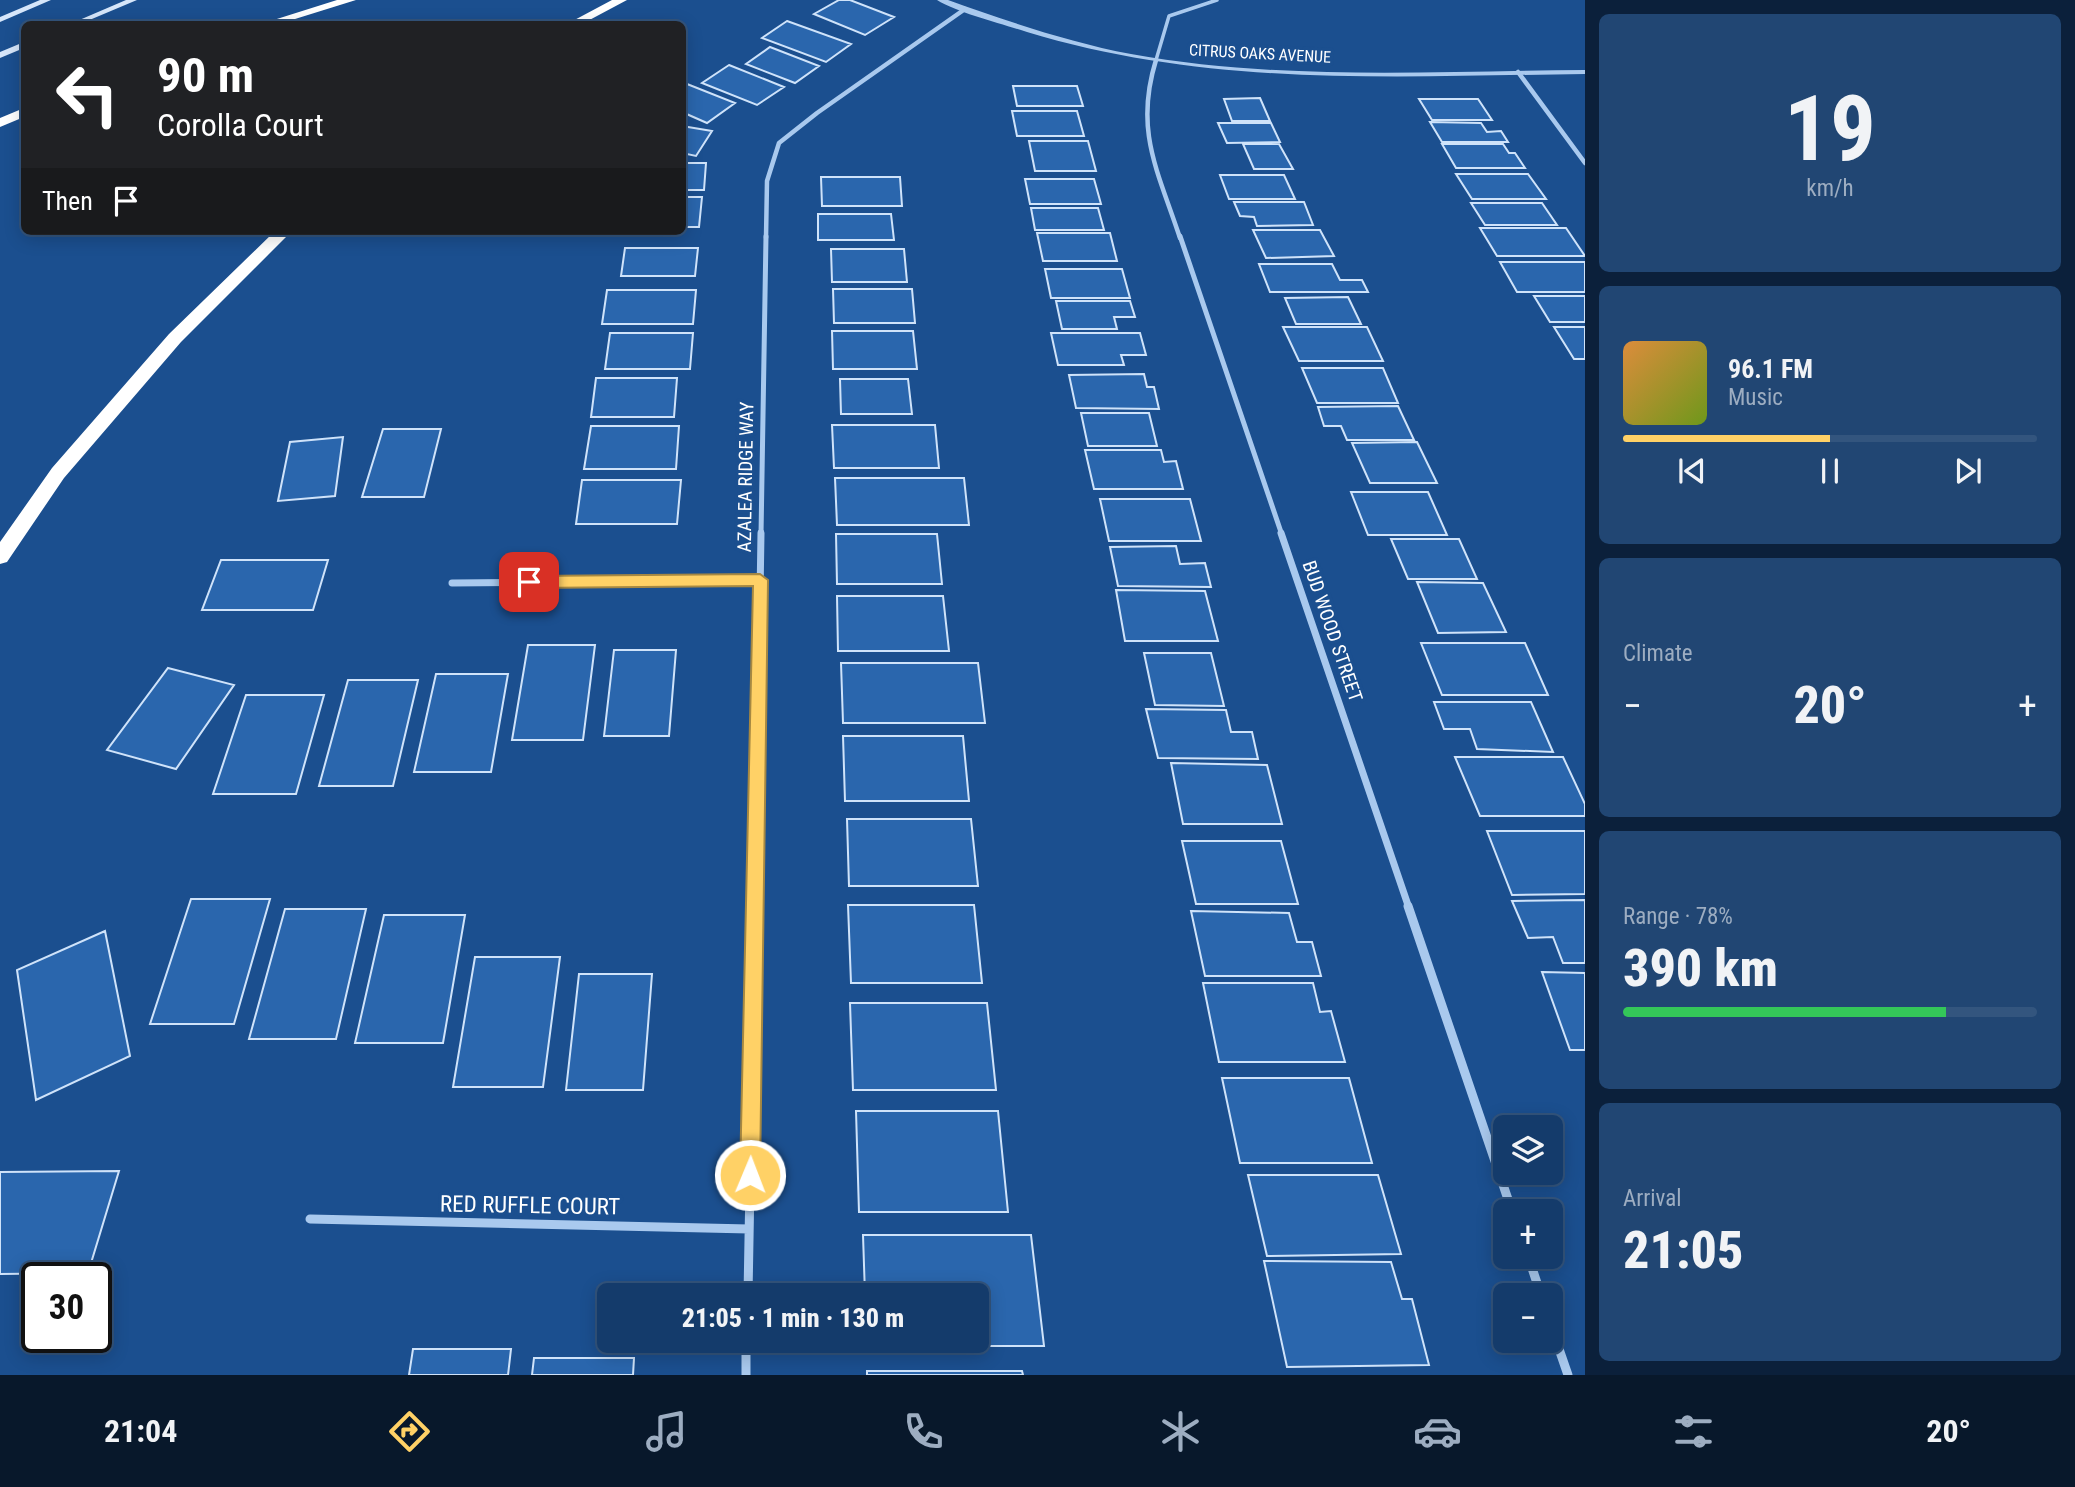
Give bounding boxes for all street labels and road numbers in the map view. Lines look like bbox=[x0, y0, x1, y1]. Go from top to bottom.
street label: CITRUS OAKS AVENUE bbox=[1188, 40, 1332, 67]
street label: AZALEA RIDGE WAY bbox=[733, 401, 758, 553]
street label: BUD WOOD STREET bbox=[1298, 558, 1367, 705]
street label: RED RUFFLE COURT bbox=[440, 1190, 620, 1221]

